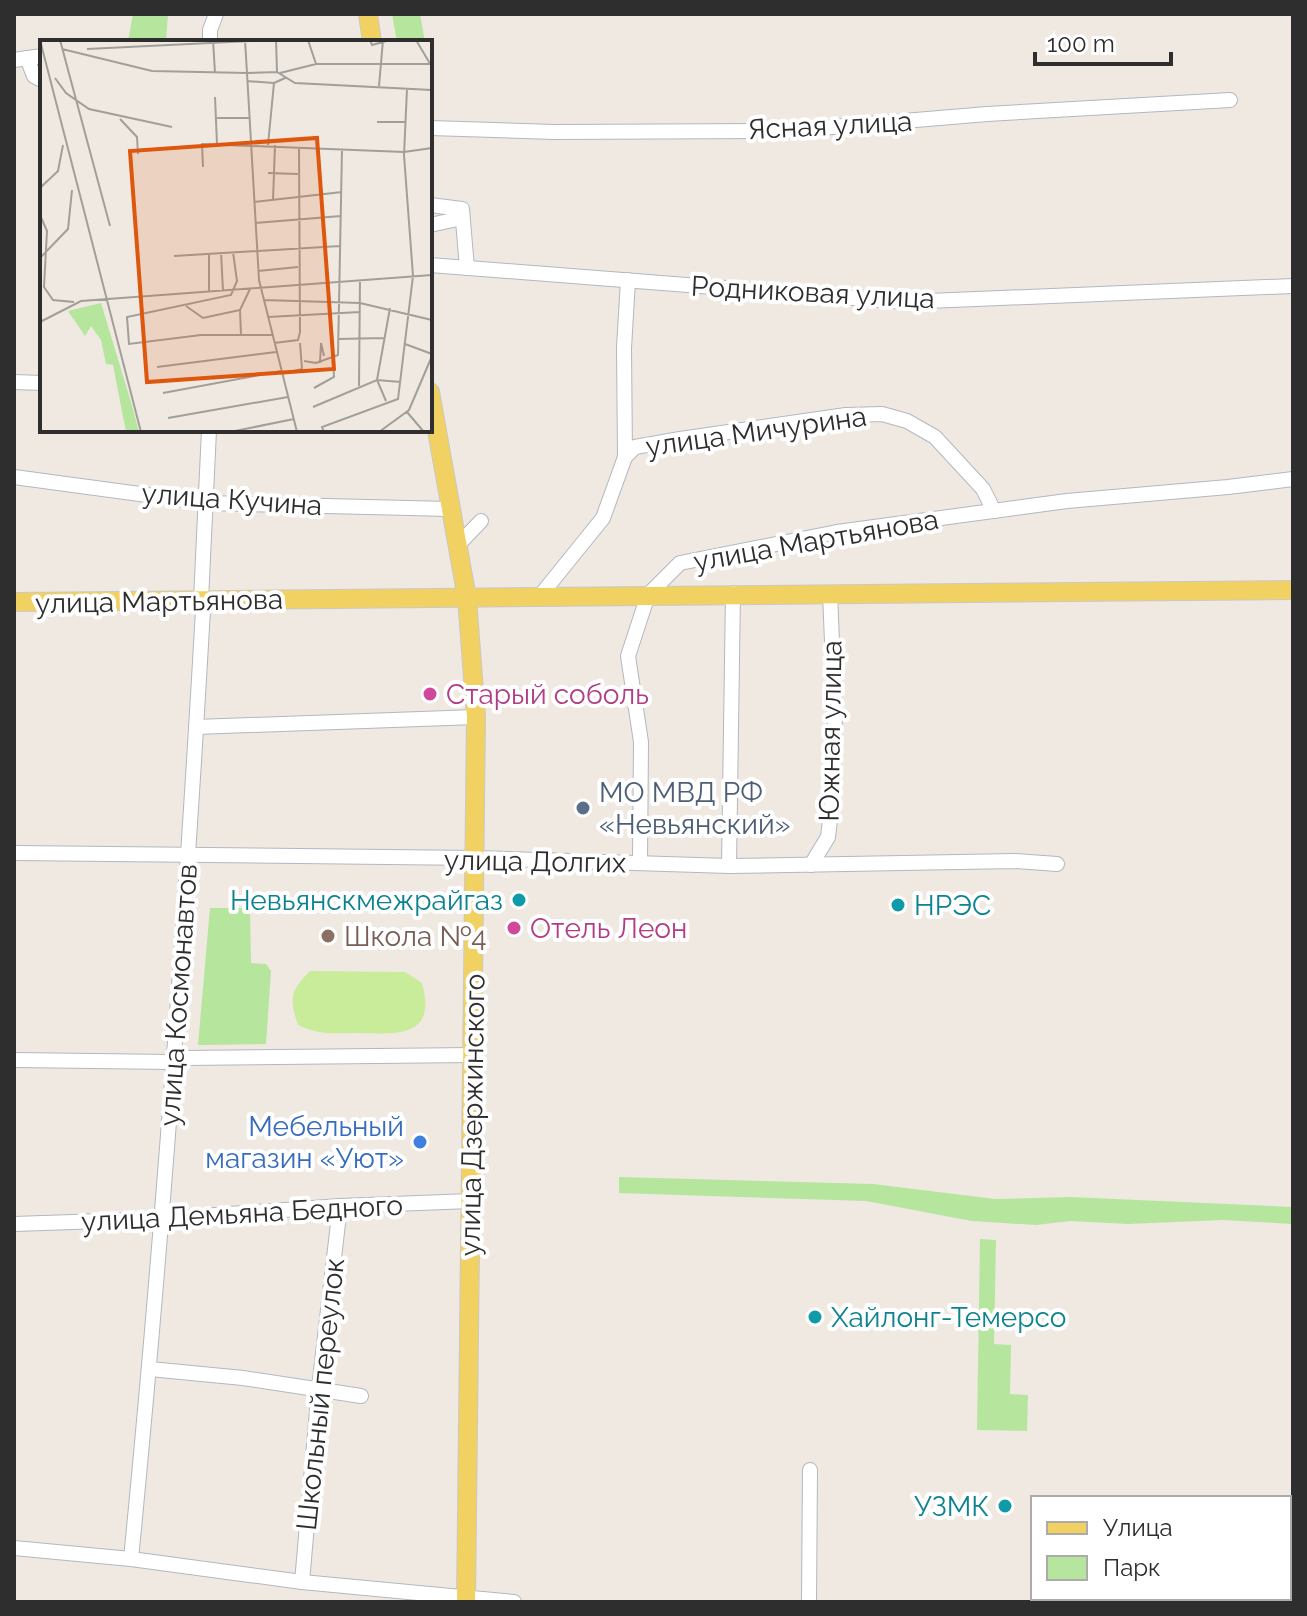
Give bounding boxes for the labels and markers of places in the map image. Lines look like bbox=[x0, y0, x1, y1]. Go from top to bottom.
place label: Старый соболь bbox=[446, 678, 649, 711]
marker: Старый соболь bbox=[421, 685, 439, 703]
place label: МО МВД РФ «Невьянский» bbox=[599, 776, 791, 841]
marker: МО МВД РФ «Невьянский» bbox=[574, 799, 592, 817]
place label: Невьянскмежрайгаз bbox=[230, 884, 503, 917]
place label: НРЭС bbox=[914, 889, 991, 922]
marker: Невьянскмежрайгаз bbox=[510, 891, 528, 909]
marker: НРЭС bbox=[889, 896, 907, 914]
place label: Отель Леон bbox=[530, 912, 687, 945]
marker: Отель Леон bbox=[505, 919, 523, 937]
place label: Школа №4 bbox=[344, 920, 487, 953]
marker: Школа №4 bbox=[319, 927, 337, 945]
place label: Мебельный магазин «Уют» bbox=[205, 1110, 404, 1175]
marker: Мебельный магазин «Уют» bbox=[411, 1133, 429, 1151]
place label: Хайлонг-Темерсо bbox=[831, 1301, 1066, 1334]
marker: Хайлонг-Темерсо bbox=[806, 1308, 824, 1326]
place label: УЗМК bbox=[914, 1490, 989, 1523]
marker: УЗМК bbox=[996, 1497, 1014, 1515]

